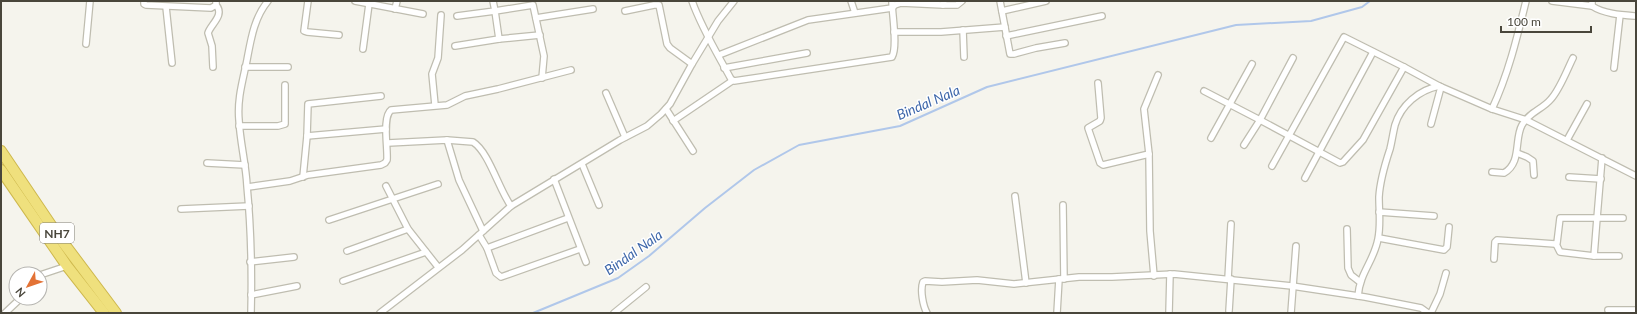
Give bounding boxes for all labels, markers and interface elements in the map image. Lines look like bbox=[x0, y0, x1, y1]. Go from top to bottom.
scale bar bbox=[1501, 8, 1591, 34]
text: 100 m bbox=[1507, 14, 1541, 29]
water label: Bindal Nala bbox=[894, 81, 962, 123]
road number: NH7 bbox=[40, 223, 74, 243]
water label: Bindal Nala bbox=[601, 226, 665, 278]
north arrow bbox=[8, 266, 48, 306]
text: N bbox=[12, 285, 28, 300]

